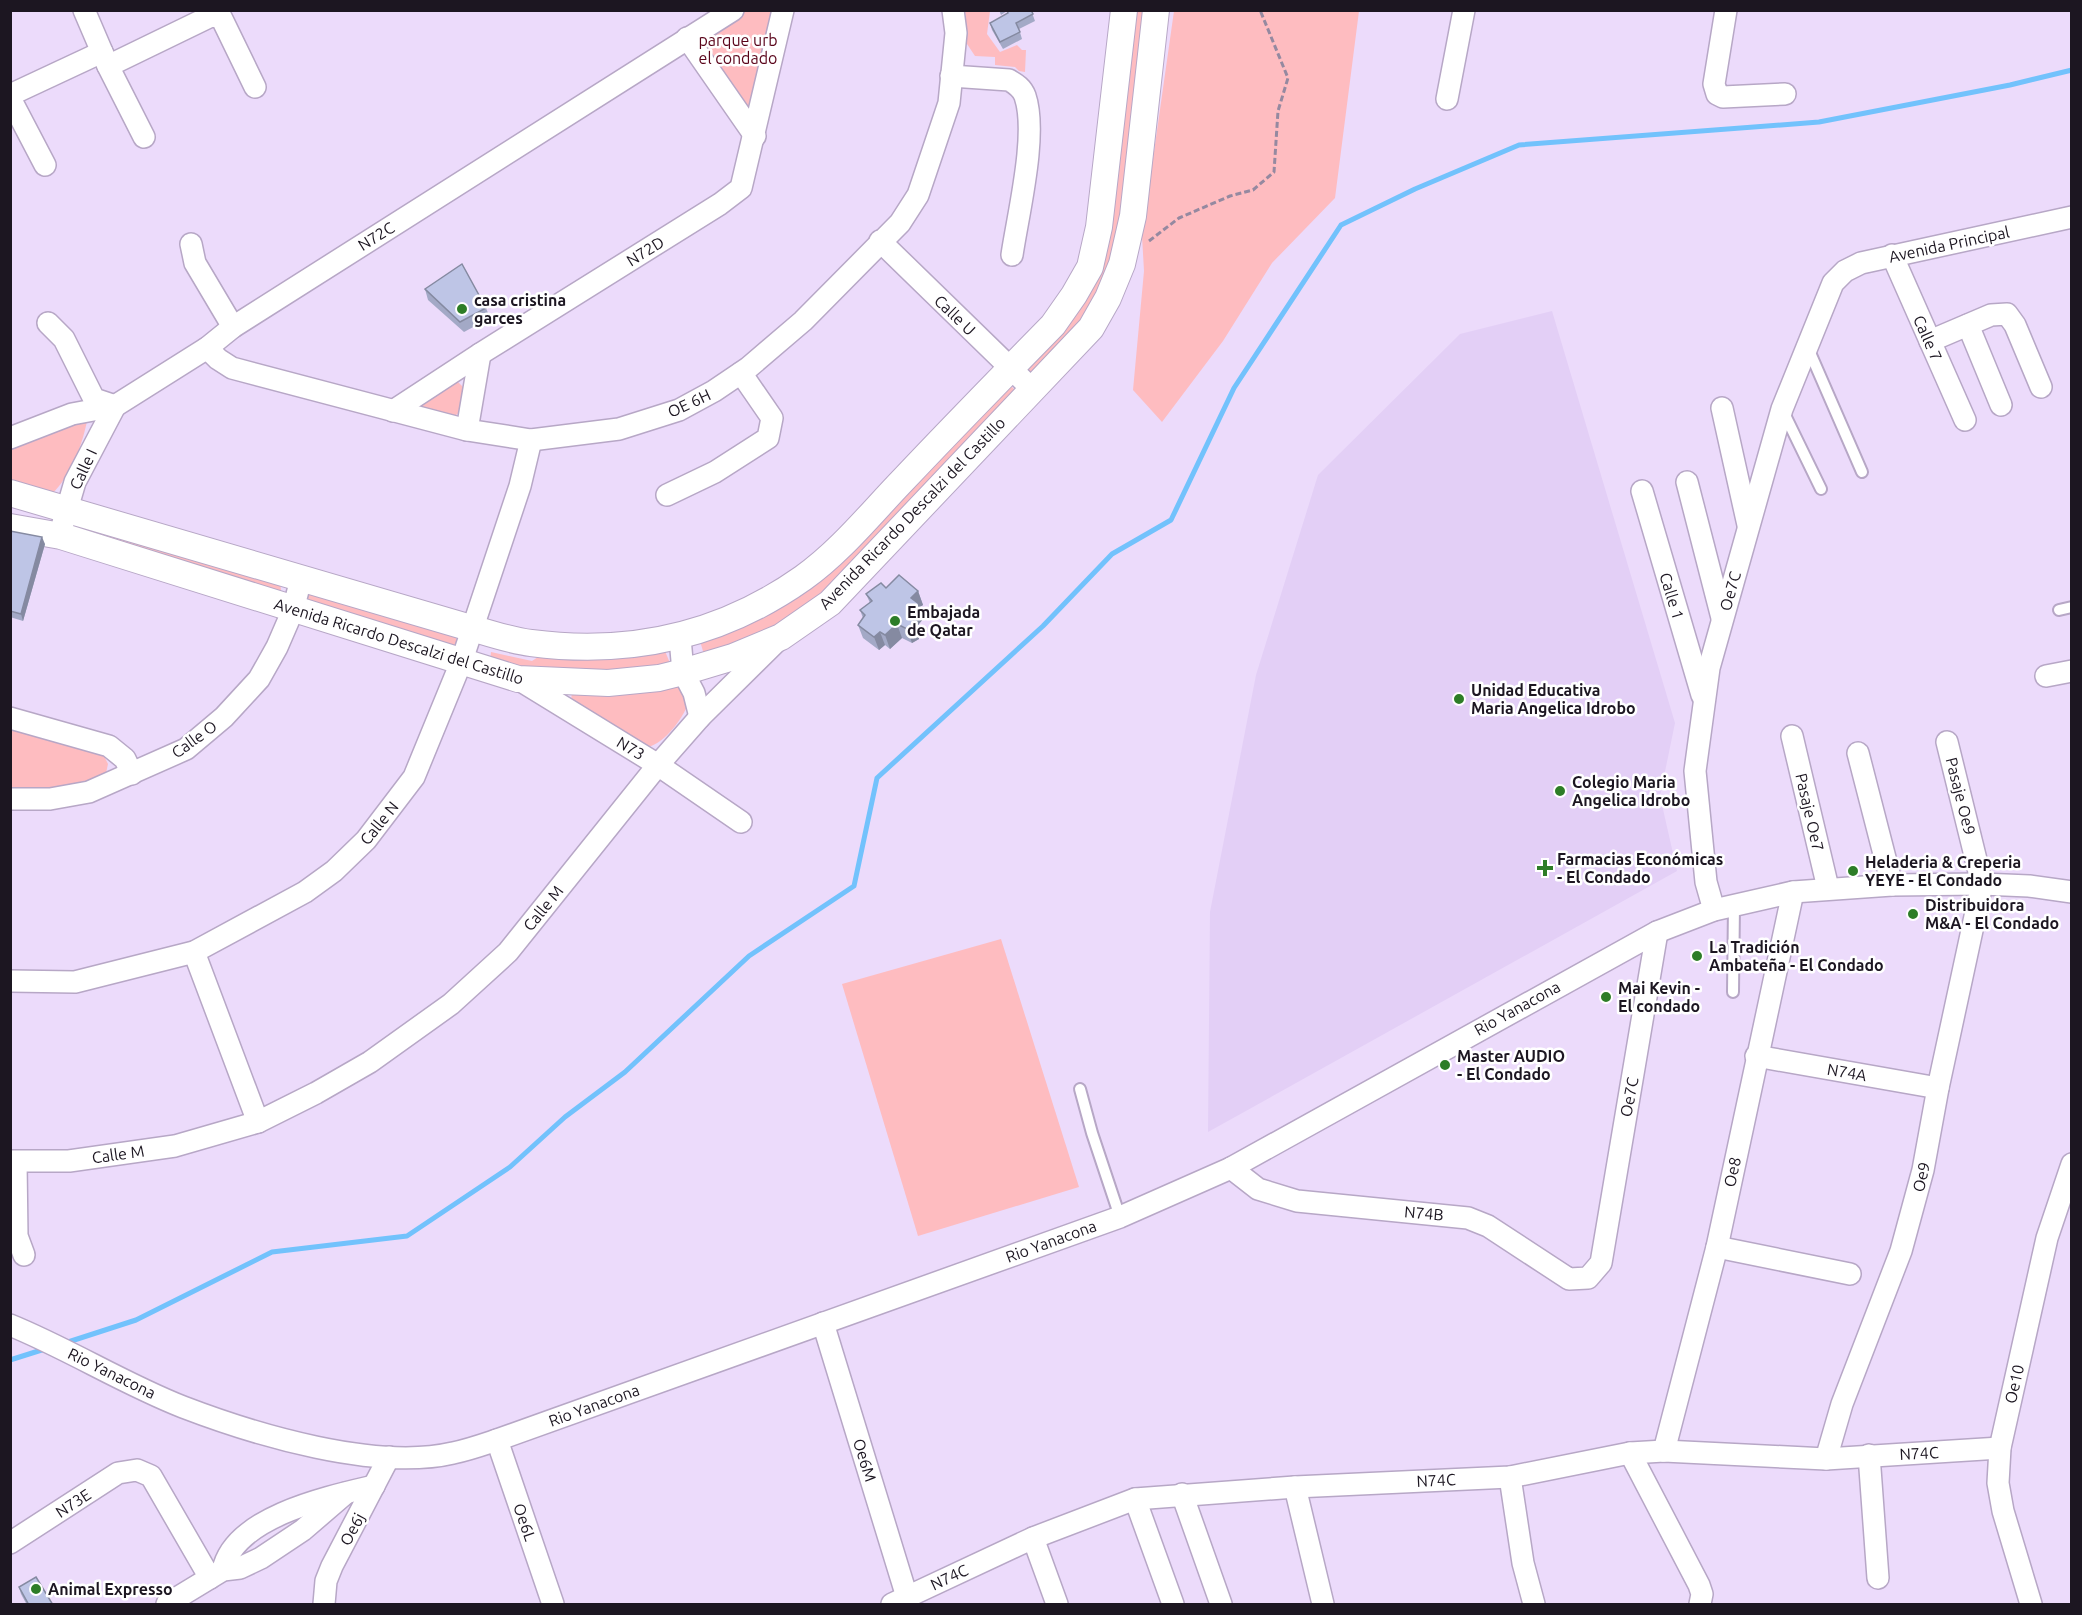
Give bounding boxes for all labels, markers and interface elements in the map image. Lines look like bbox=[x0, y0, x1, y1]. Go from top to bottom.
park label: parque urb el condado bbox=[698, 31, 778, 67]
street label: N72C bbox=[355, 218, 398, 254]
street label: Avenida Principal bbox=[1887, 222, 2011, 266]
street label: N72D bbox=[623, 233, 667, 269]
place label: casa cristina garces bbox=[474, 291, 566, 327]
street label: Calle U bbox=[931, 291, 979, 339]
marker: casa cristina garces bbox=[455, 302, 469, 316]
street label: Calle 7 bbox=[1910, 312, 1946, 364]
street label: OE 6H bbox=[665, 385, 713, 421]
street label: Avenida Ricardo Descalzi del Castillo bbox=[815, 413, 1009, 613]
street label: Calle I bbox=[66, 446, 100, 492]
street label: Oe7C bbox=[1716, 569, 1744, 613]
street label: Calle 1 bbox=[1656, 570, 1688, 622]
street label: Avenida Ricardo Descalzi del Castillo bbox=[272, 594, 526, 688]
place label: Embajada de Qatar bbox=[907, 603, 980, 639]
marker: Embajada de Qatar bbox=[888, 614, 902, 628]
place label: Unidad Educativa Maria Angelica Idrobo bbox=[1471, 681, 1636, 717]
marker: Unidad Educativa Maria Angelica Idrobo bbox=[1452, 692, 1466, 706]
street label: Calle O bbox=[168, 717, 220, 761]
street label: N73 bbox=[614, 733, 648, 763]
street label: Pasaje Oe9 bbox=[1943, 755, 1979, 837]
street label: Pasaje Oe7 bbox=[1792, 771, 1828, 853]
place label: Colegio Maria Angelica Idrobo bbox=[1572, 773, 1690, 809]
marker: Colegio Maria Angelica Idrobo bbox=[1553, 784, 1567, 798]
street label: Calle N bbox=[356, 798, 402, 848]
place label: Farmacias Económicas - El Condado bbox=[1557, 850, 1723, 886]
place label: Heladeria & Creperia YEYE - El Condado bbox=[1865, 853, 2021, 889]
marker: Farmacias Económicas - El Condado bbox=[1538, 861, 1552, 875]
marker: Heladeria & Creperia YEYE - El Condado bbox=[1846, 864, 1860, 878]
street label: Calle M bbox=[519, 882, 567, 934]
place label: Distribuidora M&A - El Condado bbox=[1925, 896, 2059, 932]
marker: Distribuidora M&A - El Condado bbox=[1906, 907, 1920, 921]
place label: La Tradición Ambateña - El Condado bbox=[1709, 938, 1884, 974]
marker: La Tradición Ambateña - El Condado bbox=[1690, 949, 1704, 963]
street label: Rio Yanacona bbox=[1471, 977, 1563, 1039]
place label: Mai Kevin - El condado bbox=[1618, 979, 1700, 1015]
marker: Mai Kevin - El condado bbox=[1599, 990, 1613, 1004]
place label: Master AUDIO - El Condado bbox=[1457, 1047, 1565, 1083]
marker: Master AUDIO - El Condado bbox=[1438, 1058, 1452, 1072]
street label: N74A bbox=[1826, 1060, 1869, 1084]
street label: Oe7C bbox=[1616, 1075, 1642, 1118]
street label: Calle M bbox=[91, 1141, 145, 1167]
street label: Oe8 bbox=[1720, 1155, 1744, 1189]
street label: Oe9 bbox=[1909, 1160, 1933, 1194]
street label: N74B bbox=[1403, 1202, 1445, 1224]
street label: Rio Yanacona bbox=[1003, 1216, 1099, 1266]
street label: Rio Yanacona bbox=[65, 1344, 159, 1402]
street label: Oe10 bbox=[2001, 1363, 2027, 1405]
street label: Rio Yanacona bbox=[546, 1380, 642, 1430]
street label: Oe6M bbox=[850, 1436, 880, 1484]
street label: N74C bbox=[1899, 1443, 1939, 1463]
street label: N74C bbox=[1416, 1470, 1456, 1490]
street label: N73E bbox=[52, 1485, 94, 1521]
street label: Oe6L bbox=[510, 1501, 540, 1543]
street label: Oe6j bbox=[336, 1510, 368, 1548]
street label: N74C bbox=[927, 1560, 971, 1593]
place label: Animal Expresso bbox=[48, 1580, 173, 1598]
marker: Animal Expresso bbox=[29, 1582, 43, 1596]

